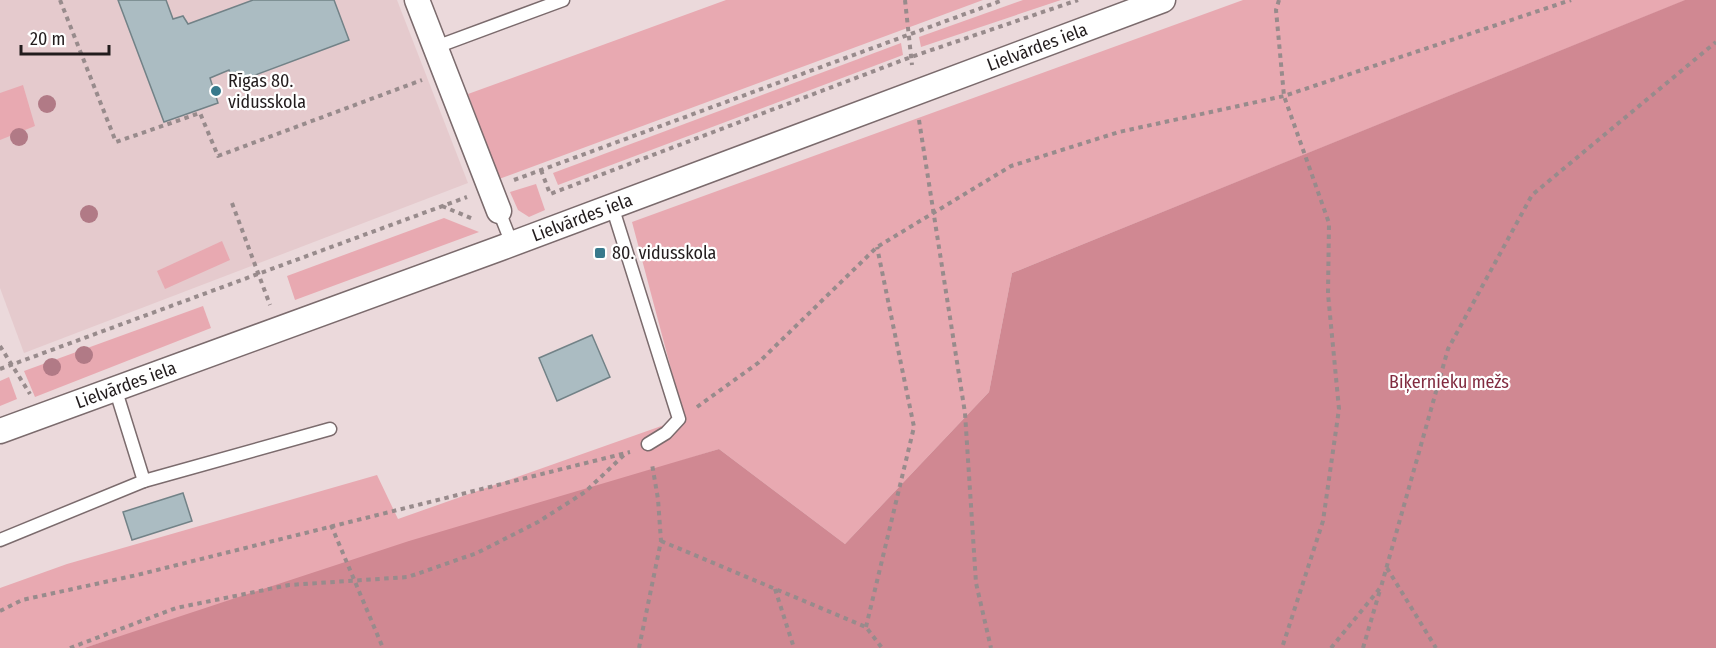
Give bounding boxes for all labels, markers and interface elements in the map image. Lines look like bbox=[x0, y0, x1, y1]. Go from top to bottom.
scale bar bbox=[21, 18, 110, 56]
street label: Lielvārdes iela bbox=[984, 18, 1091, 76]
text: 20 m bbox=[30, 28, 65, 50]
place label: Rīgas 80. vidusskola bbox=[228, 70, 306, 113]
marker: Rīgas 80. vidusskola bbox=[209, 84, 223, 98]
street label: Lielvārdes iela bbox=[529, 189, 636, 246]
place label: 80. vidusskola bbox=[612, 242, 717, 264]
marker: 80. vidusskola bbox=[593, 246, 607, 260]
street label: Lielvārdes iela bbox=[72, 356, 180, 414]
park label: Biķernieku mežs bbox=[1389, 371, 1509, 393]

